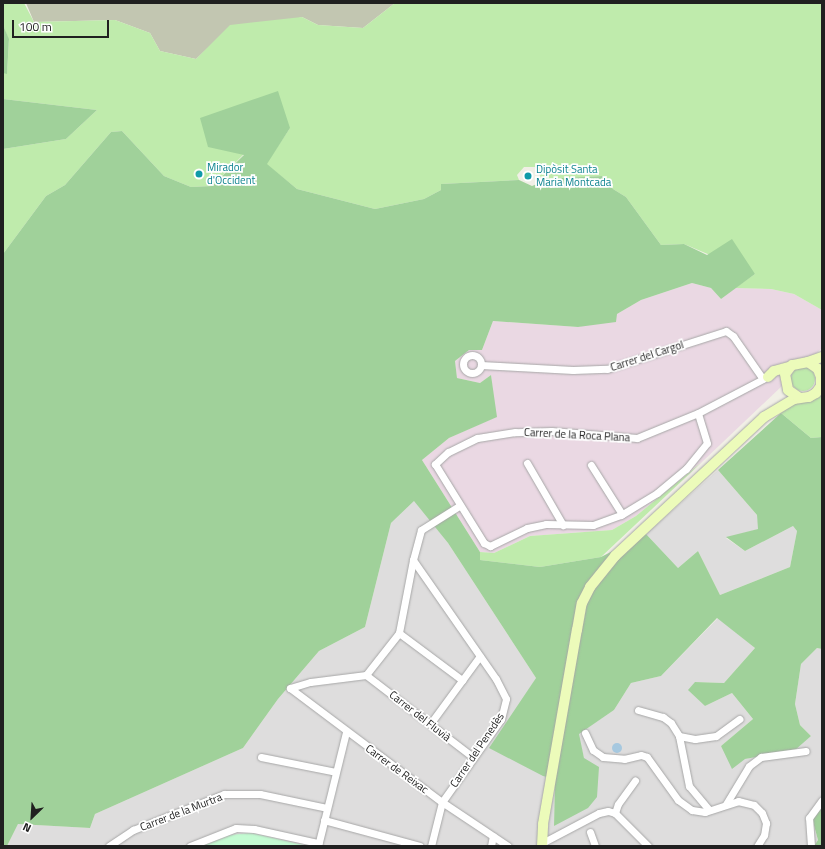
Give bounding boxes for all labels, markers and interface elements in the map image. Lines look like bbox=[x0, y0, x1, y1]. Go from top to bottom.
scale bar bbox=[14, 12, 111, 38]
text: 100 m bbox=[19, 17, 52, 36]
place label: Mirador d'Occident bbox=[207, 161, 255, 187]
place label: Dipòsit Santa Maria Montcada bbox=[536, 163, 611, 189]
marker: Mirador d'Occident bbox=[194, 169, 204, 179]
marker: Dipòsit Santa Maria Montcada bbox=[523, 171, 533, 181]
street label: Carrer del Cargol bbox=[609, 338, 685, 374]
street label: Carrer de la Roca Plana bbox=[524, 426, 630, 444]
street label: Carrer del Fluvià bbox=[387, 688, 453, 744]
street label: Carrer del Penedès bbox=[447, 710, 507, 790]
street label: Carrer de Reixac bbox=[363, 742, 431, 796]
street label: Carrer de la Murtra bbox=[138, 790, 224, 834]
north arrow bbox=[12, 797, 52, 837]
text: N bbox=[20, 819, 34, 837]

